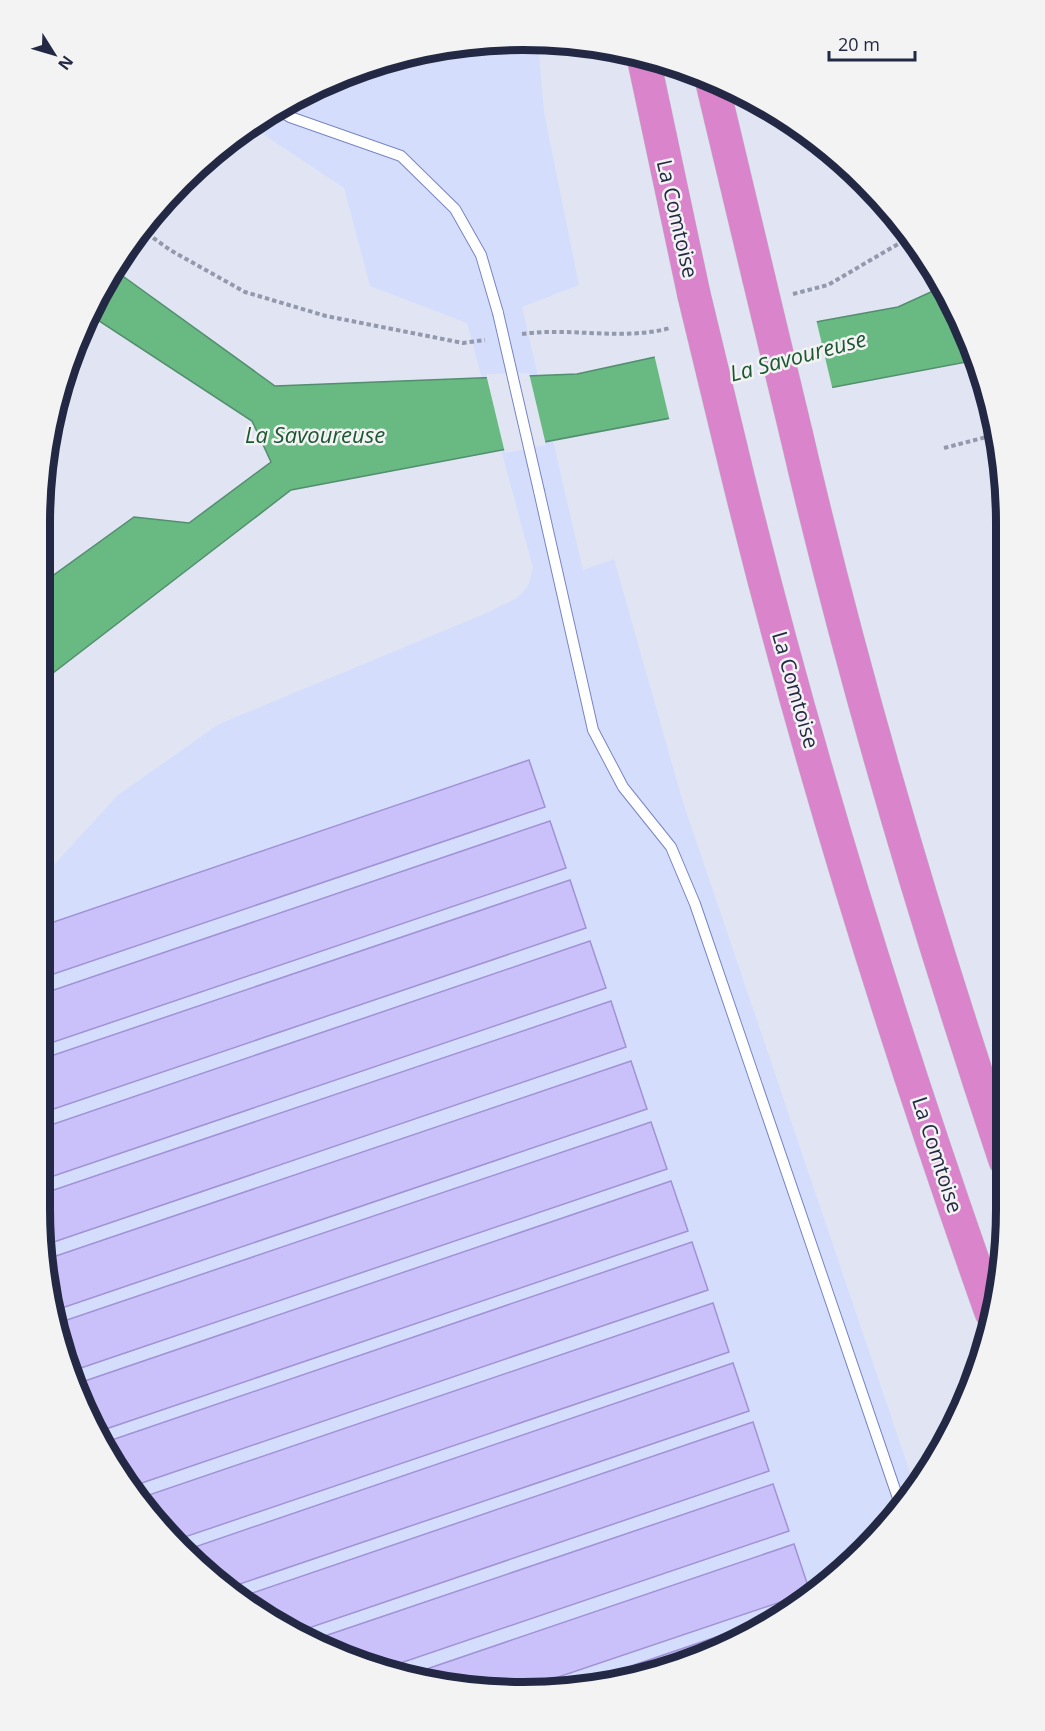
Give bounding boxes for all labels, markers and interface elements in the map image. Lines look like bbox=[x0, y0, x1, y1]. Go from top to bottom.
north arrow bbox=[24, 24, 84, 84]
scale bar bbox=[829, 24, 914, 62]
text: 20 m bbox=[838, 32, 880, 56]
text: N bbox=[53, 51, 79, 75]
street label: La Comtoise bbox=[651, 157, 705, 281]
water label: La Savoureuse bbox=[726, 322, 869, 388]
water label: La Savoureuse bbox=[245, 419, 385, 449]
street label: La Comtoise bbox=[766, 628, 826, 752]
street label: La Comtoise bbox=[906, 1093, 970, 1216]

